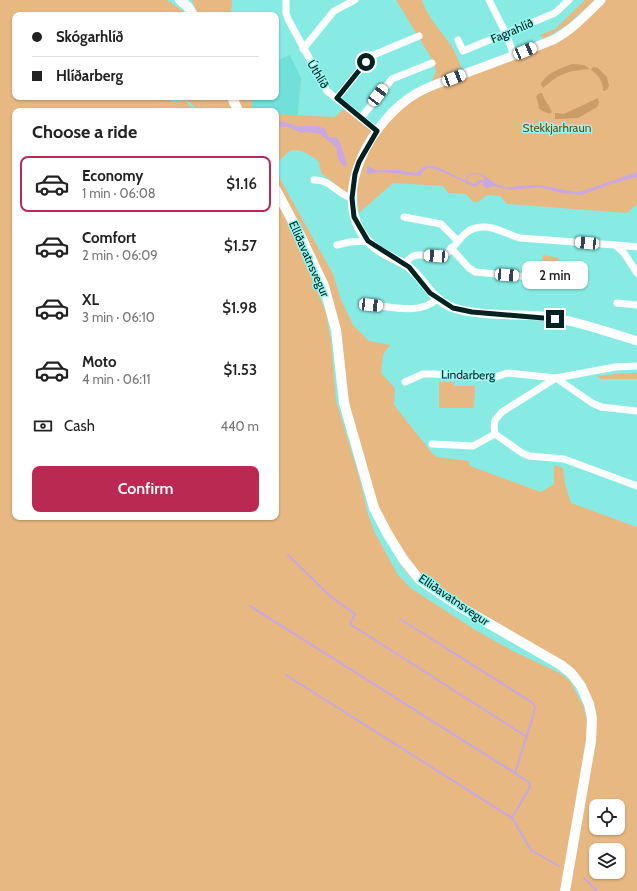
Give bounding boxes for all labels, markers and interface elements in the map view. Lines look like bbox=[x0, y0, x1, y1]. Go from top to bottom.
street label: Fagrahlíð bbox=[488, 15, 535, 46]
text: Skógarhlíð bbox=[56, 28, 123, 46]
car bbox=[512, 41, 538, 61]
route start bbox=[357, 53, 375, 71]
street label: Úthlíð bbox=[304, 57, 333, 91]
text: Hlíðarberg bbox=[56, 67, 123, 85]
car bbox=[441, 68, 467, 88]
car bbox=[366, 82, 390, 108]
park label: Stekkjarhraun bbox=[523, 120, 592, 135]
text: Choose a ride bbox=[32, 121, 137, 143]
icon: car bbox=[34, 166, 70, 202]
text: Economy bbox=[82, 167, 143, 185]
text: $1.16 bbox=[226, 175, 257, 193]
text: 1 min · 06:08 bbox=[82, 185, 156, 201]
street label: Elliðavatnsvegur bbox=[286, 218, 333, 299]
icon: car bbox=[34, 228, 70, 264]
text: Comfort bbox=[82, 229, 136, 247]
car bbox=[575, 236, 599, 250]
text: $1.57 bbox=[224, 237, 257, 255]
text: 2 min · 06:09 bbox=[82, 247, 158, 263]
car bbox=[424, 249, 448, 263]
callout: 2 min bbox=[522, 261, 588, 289]
text: 2 min bbox=[539, 267, 571, 283]
car bbox=[495, 268, 519, 282]
icon: car bbox=[34, 290, 70, 326]
text: XL bbox=[82, 291, 99, 309]
car bbox=[358, 298, 384, 312]
text: $1.98 bbox=[222, 299, 257, 317]
text: 3 min · 06:10 bbox=[82, 309, 155, 325]
route end bbox=[546, 310, 564, 328]
icon: car bbox=[34, 352, 70, 388]
text: Moto bbox=[82, 353, 116, 371]
text: $1.53 bbox=[224, 361, 257, 379]
street label: Lindarberg bbox=[441, 367, 496, 382]
text: 4 min · 06:11 bbox=[82, 371, 150, 387]
icon: cash bbox=[32, 415, 54, 437]
text: Cash bbox=[64, 417, 95, 435]
text: 440 m bbox=[221, 418, 259, 434]
button: Confirm bbox=[32, 466, 259, 512]
street label: Elliðavatnsvegur bbox=[416, 570, 493, 629]
map controls bbox=[589, 799, 625, 879]
button: locate bbox=[589, 799, 625, 835]
button: layers bbox=[589, 843, 625, 879]

